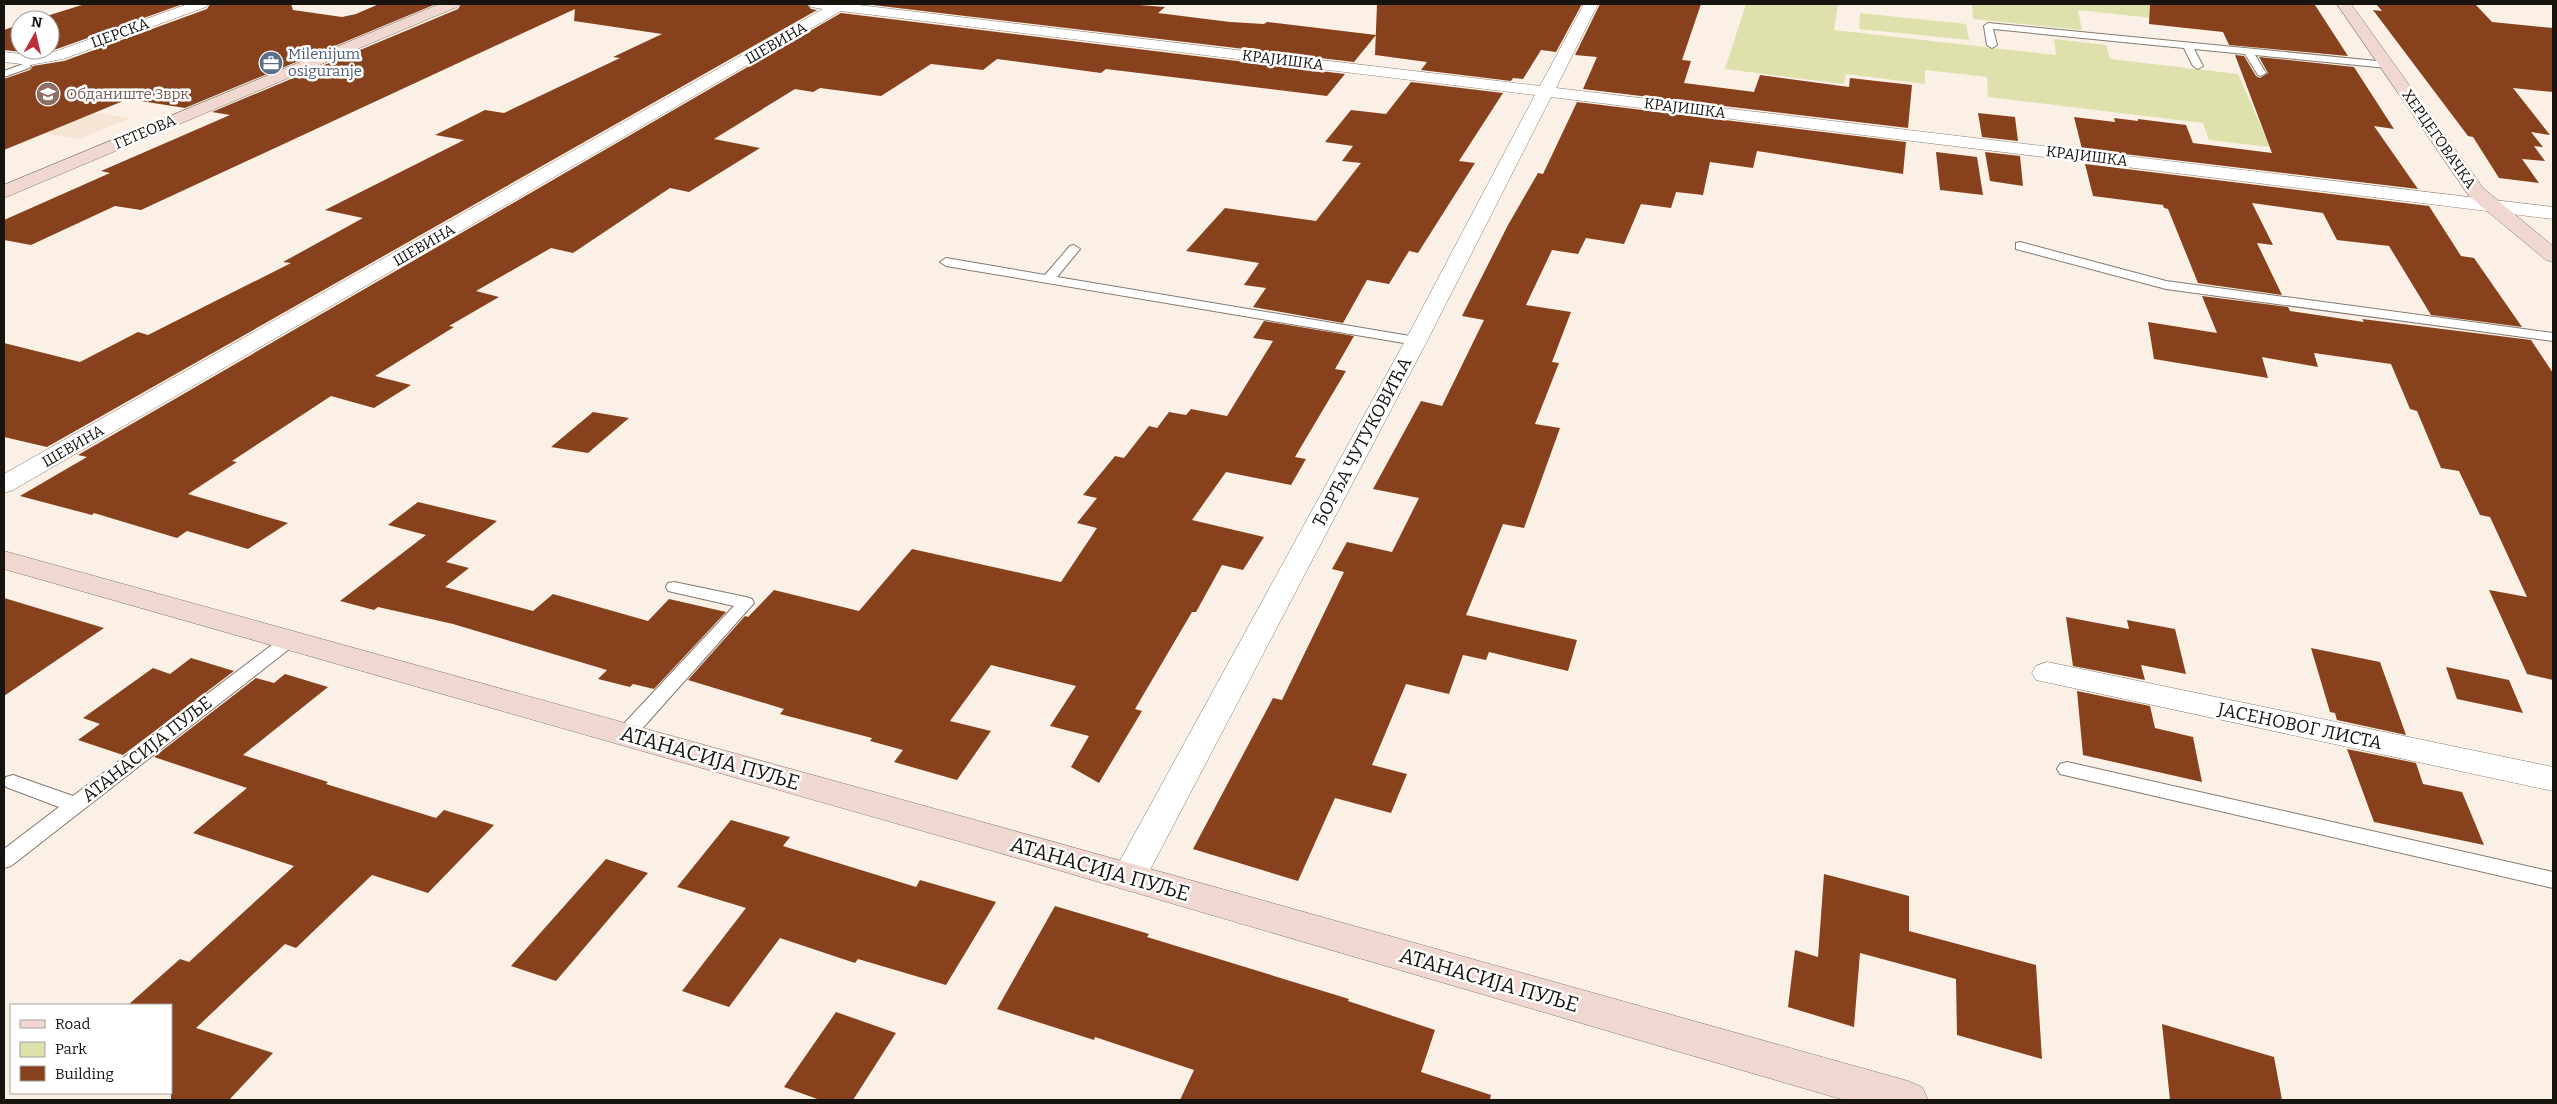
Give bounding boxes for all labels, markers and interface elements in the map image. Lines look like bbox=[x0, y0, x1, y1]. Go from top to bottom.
north arrow bbox=[10, 10, 60, 60]
text: N bbox=[30, 13, 43, 32]
street label: ЦЕРСКА bbox=[89, 14, 152, 52]
street label: ШЕВИНА bbox=[742, 18, 810, 68]
place label: Milenijum osiguranje bbox=[288, 45, 362, 80]
street label: КРАЈИШКА bbox=[1241, 46, 1325, 74]
office icon: Milenijum osiguranje bbox=[258, 50, 284, 76]
school or university icon: Обданиште Зврк bbox=[35, 81, 61, 107]
place label: Обданиште Зврк bbox=[66, 85, 189, 103]
street label: ХЕРЦЕГОВАЧКА bbox=[2398, 86, 2480, 192]
street label: КРАЈИШКА bbox=[1643, 94, 1727, 122]
street label: ГЕТЕОВА bbox=[112, 111, 179, 153]
street label: КРАЈИШКА bbox=[2045, 142, 2129, 170]
street label: ШЕВИНА bbox=[390, 220, 458, 270]
street label: ЂОРЂА ЧУТУКОВИЋА bbox=[1308, 353, 1416, 531]
street label: ШЕВИНА bbox=[39, 421, 107, 471]
street label: АТАНАСИЈА ПУЉЕ bbox=[78, 691, 216, 807]
street label: ЈАСЕНОВОГ ЛИСТА bbox=[2215, 698, 2384, 754]
street label: АТАНАСИЈА ПУЉЕ bbox=[617, 720, 803, 796]
street label: АТАНАСИЈА ПУЉЕ bbox=[1007, 831, 1193, 907]
street label: АТАНАСИЈА ПУЉЕ bbox=[1396, 942, 1582, 1018]
legend bbox=[10, 1004, 172, 1094]
text: Road bbox=[55, 1015, 90, 1033]
text: Park bbox=[55, 1040, 87, 1058]
text: Building bbox=[55, 1065, 114, 1083]

